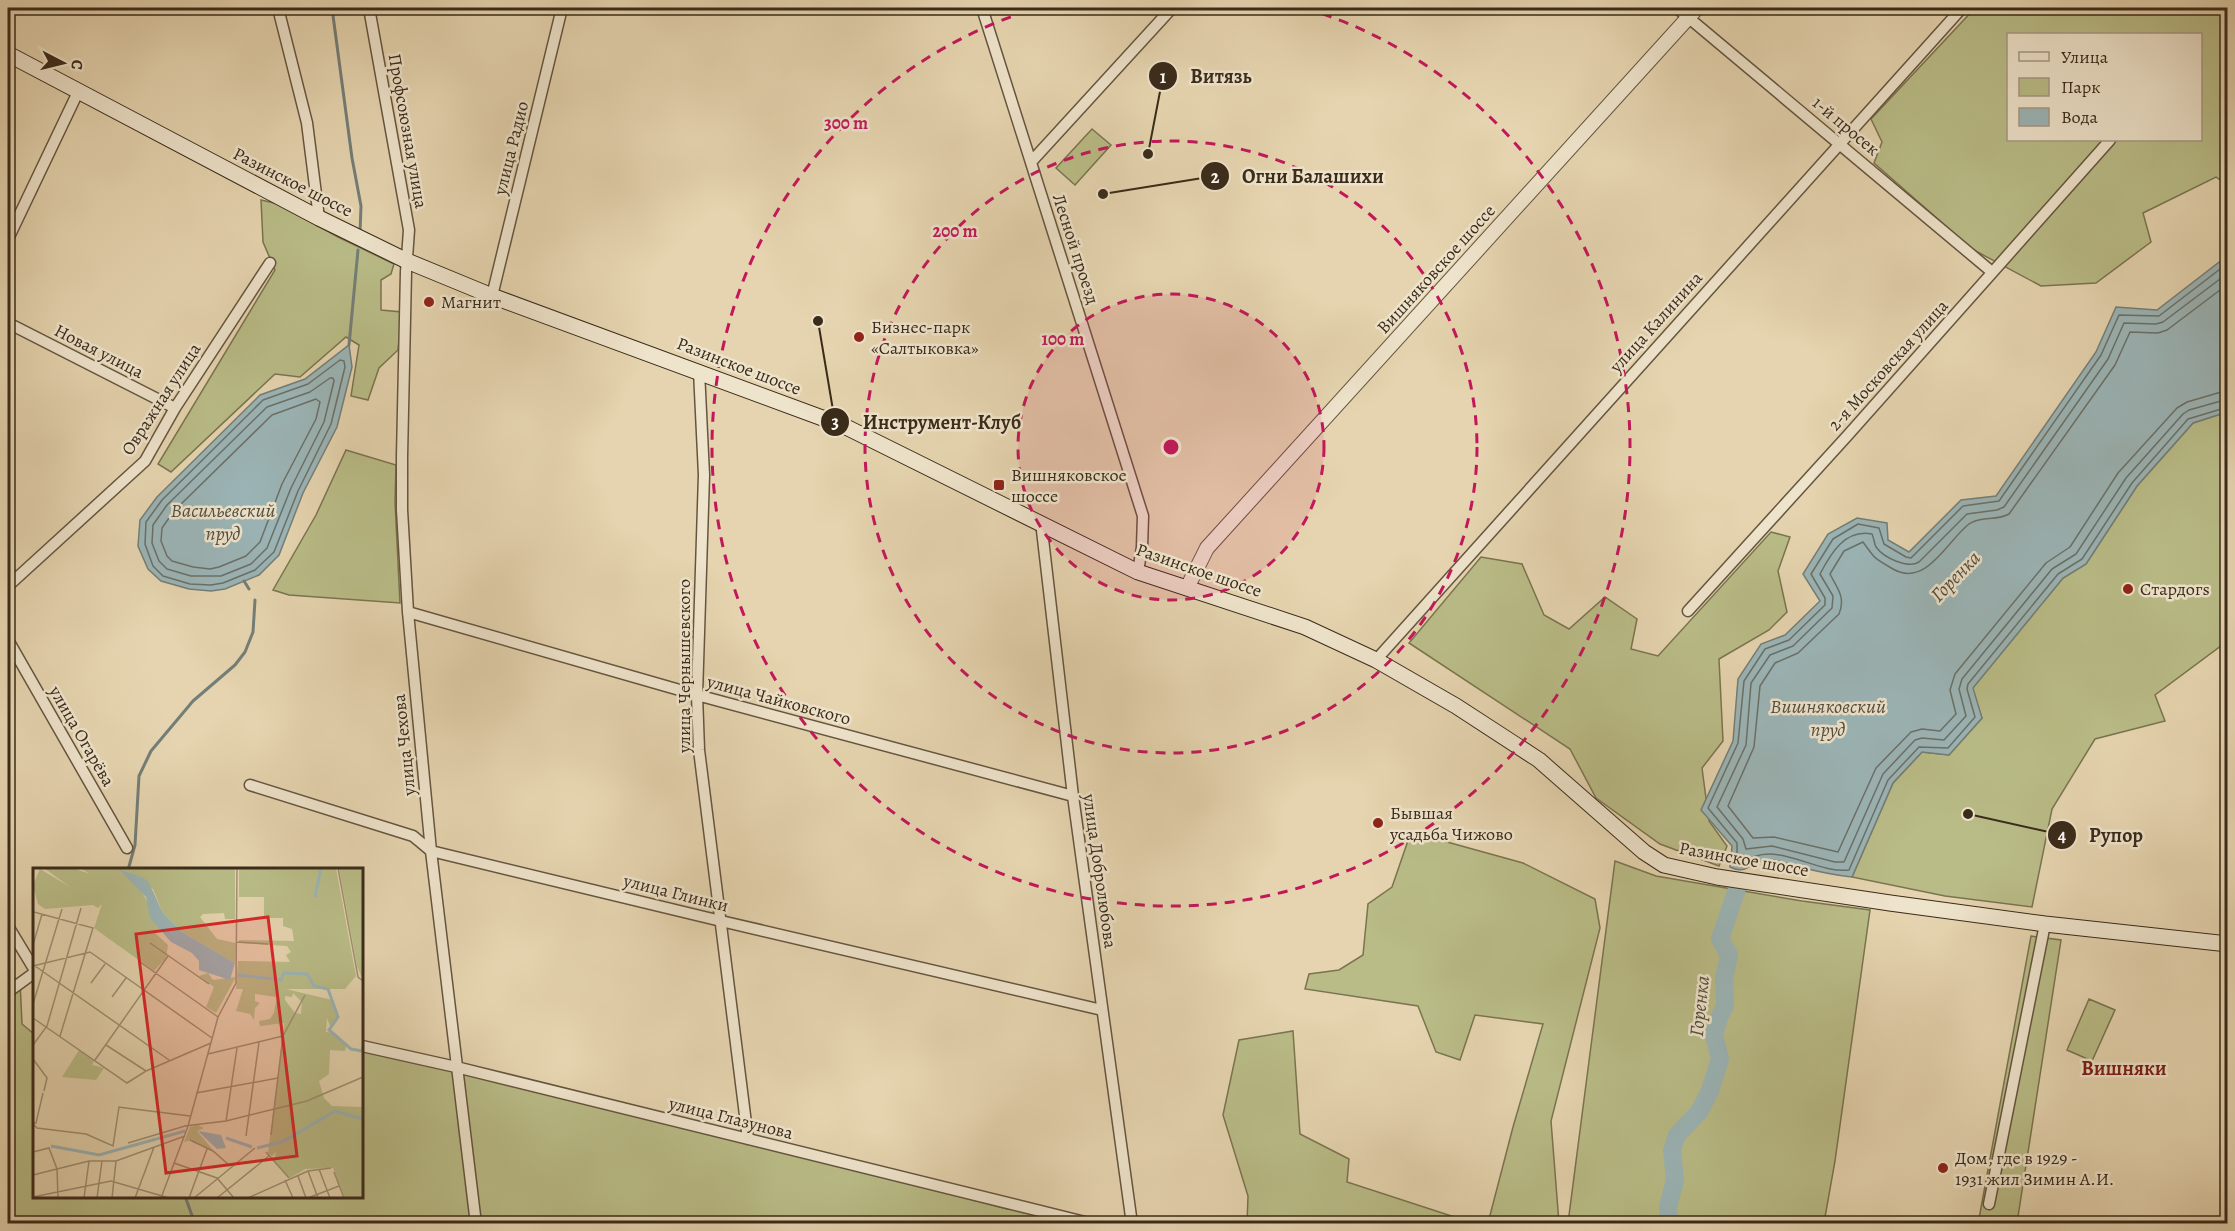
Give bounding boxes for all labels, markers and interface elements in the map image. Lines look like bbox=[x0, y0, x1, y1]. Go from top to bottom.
north arrow bbox=[33, 33, 93, 93]
legend bbox=[2007, 33, 2202, 141]
text: Улица bbox=[2061, 45, 2109, 69]
street label: Профсоюзная улица bbox=[383, 52, 434, 211]
callout: Витязь bbox=[1148, 57, 1263, 95]
text: С bbox=[65, 58, 88, 71]
text: Витязь bbox=[1190, 63, 1252, 90]
text: 1 bbox=[1160, 65, 1167, 89]
text: Парк bbox=[2061, 75, 2101, 99]
street label: 1-й просек bbox=[1807, 91, 1885, 161]
street label: улица Радио bbox=[488, 99, 534, 198]
text: Вода bbox=[2061, 105, 2099, 129]
text: 300 m bbox=[824, 111, 868, 135]
street label: Разинское шоссе bbox=[229, 141, 357, 223]
callout: Огни Балашихи bbox=[1200, 157, 1396, 195]
text: Огни Балашихи bbox=[1242, 163, 1384, 190]
text: 2 bbox=[1211, 165, 1220, 189]
street label: Лесной проезд bbox=[1047, 191, 1105, 307]
street label: Вишняковское шоссе bbox=[1371, 199, 1501, 339]
text: 200 m bbox=[932, 219, 978, 243]
street label: улица Калинина bbox=[1603, 266, 1708, 378]
place label: Магнит bbox=[441, 290, 501, 314]
street label: 2-я Московская улица bbox=[1823, 294, 1954, 436]
marker: Магнит bbox=[422, 295, 436, 309]
place label: Бизнес-парк «Салтыковка» bbox=[871, 315, 979, 360]
street label: Новая улица bbox=[50, 318, 148, 384]
text: 100 m bbox=[1042, 327, 1084, 351]
marker: Бизнес-парк «Салтыковка» bbox=[852, 330, 866, 344]
street label: Разинское шоссе bbox=[673, 331, 805, 401]
street label: Овражная улица bbox=[116, 338, 207, 460]
callout: Инструмент-Клуб bbox=[820, 403, 1033, 441]
text: Инструмент-Клуб bbox=[863, 409, 1021, 436]
text: 3 bbox=[831, 410, 839, 434]
centre of rings bbox=[1161, 437, 1181, 457]
place label: Вишняковское шоссе bbox=[1011, 463, 1127, 508]
marker: Вишняковское шоссе bbox=[992, 478, 1006, 492]
water label: Васильевский пруд bbox=[171, 497, 275, 547]
street label: Разинское шоссе bbox=[1133, 537, 1265, 603]
water label: Горенка bbox=[1924, 545, 1986, 608]
place label: Стардогs bbox=[2140, 577, 2210, 601]
street label: улица Чернышевского bbox=[672, 579, 696, 754]
marker: Стардогs bbox=[2121, 582, 2135, 596]
street label: улица Чайковского bbox=[703, 669, 854, 731]
street label: улица Огарёва bbox=[43, 681, 121, 791]
street label: улица Чехова bbox=[387, 692, 421, 798]
water label: Вишняковский пруд bbox=[1770, 693, 1886, 743]
street label: улица Добролюбова bbox=[1077, 791, 1123, 950]
place label: Бывшая усадьба Чижово bbox=[1389, 801, 1513, 846]
marker: Бывшая усадьба Чижово bbox=[1371, 816, 1385, 830]
callout: Рупор bbox=[2047, 816, 2155, 854]
text: Рупор bbox=[2089, 822, 2143, 849]
text: 4 bbox=[2058, 823, 2067, 847]
street label: Разинское шоссе bbox=[1677, 836, 1811, 882]
inset map bbox=[33, 868, 363, 1198]
street label: улица Глинки bbox=[620, 868, 731, 918]
water label: Горенка bbox=[1683, 974, 1716, 1038]
district label: Вишняки bbox=[2081, 1055, 2167, 1082]
street label: улица Глазунова bbox=[665, 1091, 796, 1145]
place label: Дом, где в 1929 - 1931 жил Зимин А.И. bbox=[1955, 1146, 2114, 1191]
marker: Дом, где в 1929 - 1931 жил Зимин А.И. bbox=[1936, 1161, 1950, 1175]

